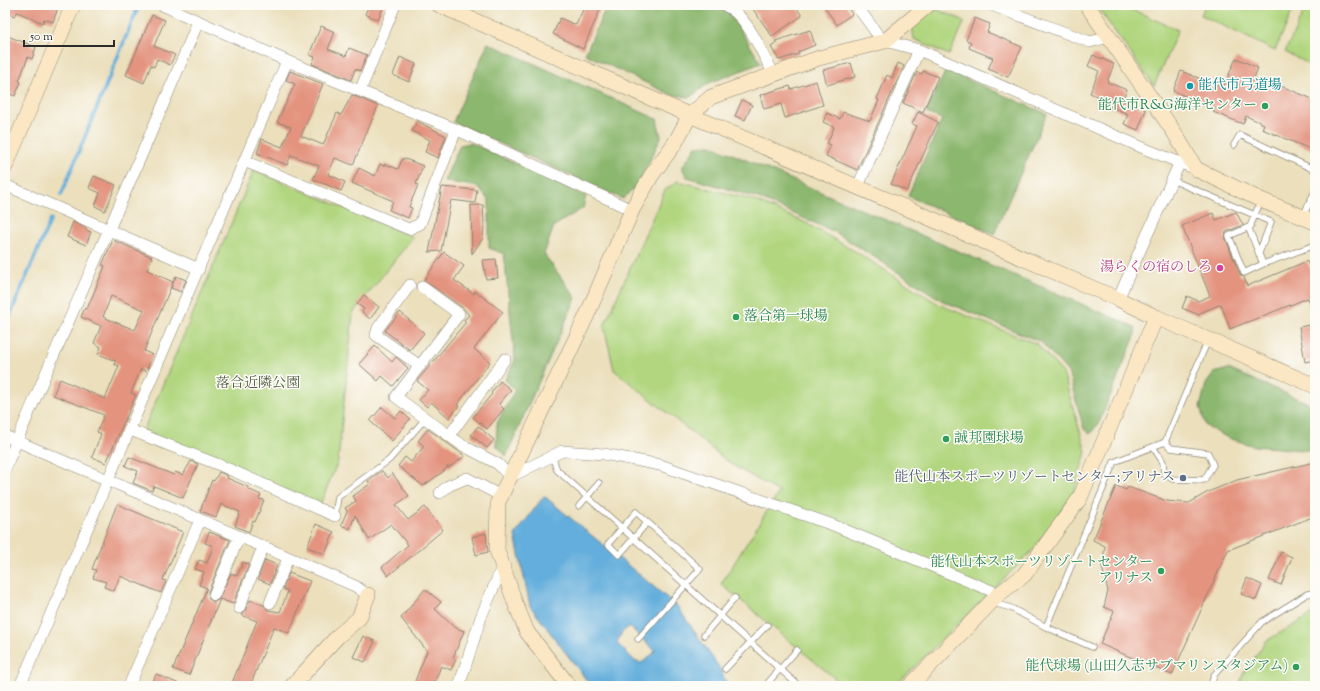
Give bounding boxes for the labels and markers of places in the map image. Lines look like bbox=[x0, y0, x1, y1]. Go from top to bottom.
place label: 能代市弓道場 bbox=[1198, 76, 1282, 96]
marker: 能代市弓道場 bbox=[1185, 81, 1195, 91]
place label: 能代市R&G海洋センター bbox=[1098, 96, 1257, 116]
marker: 能代市R&G海洋センター bbox=[1260, 101, 1270, 111]
place label: 湯らくの宿のしろ bbox=[1100, 258, 1212, 278]
marker: 湯らくの宿のしろ bbox=[1215, 263, 1225, 273]
place label: 落合第一球場 bbox=[744, 307, 828, 327]
marker: 落合第一球場 bbox=[731, 312, 741, 322]
place label: 誠邦園球場 bbox=[954, 429, 1024, 449]
marker: 誠邦園球場 bbox=[941, 434, 951, 444]
place label: 能代山本スポーツリゾートセンター;アリナス bbox=[894, 468, 1175, 488]
marker: 能代山本スポーツリゾートセンター;アリナス bbox=[1178, 473, 1188, 483]
place label: 能代山本スポーツリゾートセンター アリナス bbox=[931, 553, 1153, 589]
marker: 能代山本スポーツリゾートセンター アリナス bbox=[1156, 566, 1166, 576]
place label: 能代球場 (山田久志サブマリンスタジアム) bbox=[1025, 657, 1288, 677]
marker: 能代球場 (山田久志サブマリンスタジアム) bbox=[1291, 662, 1301, 672]

